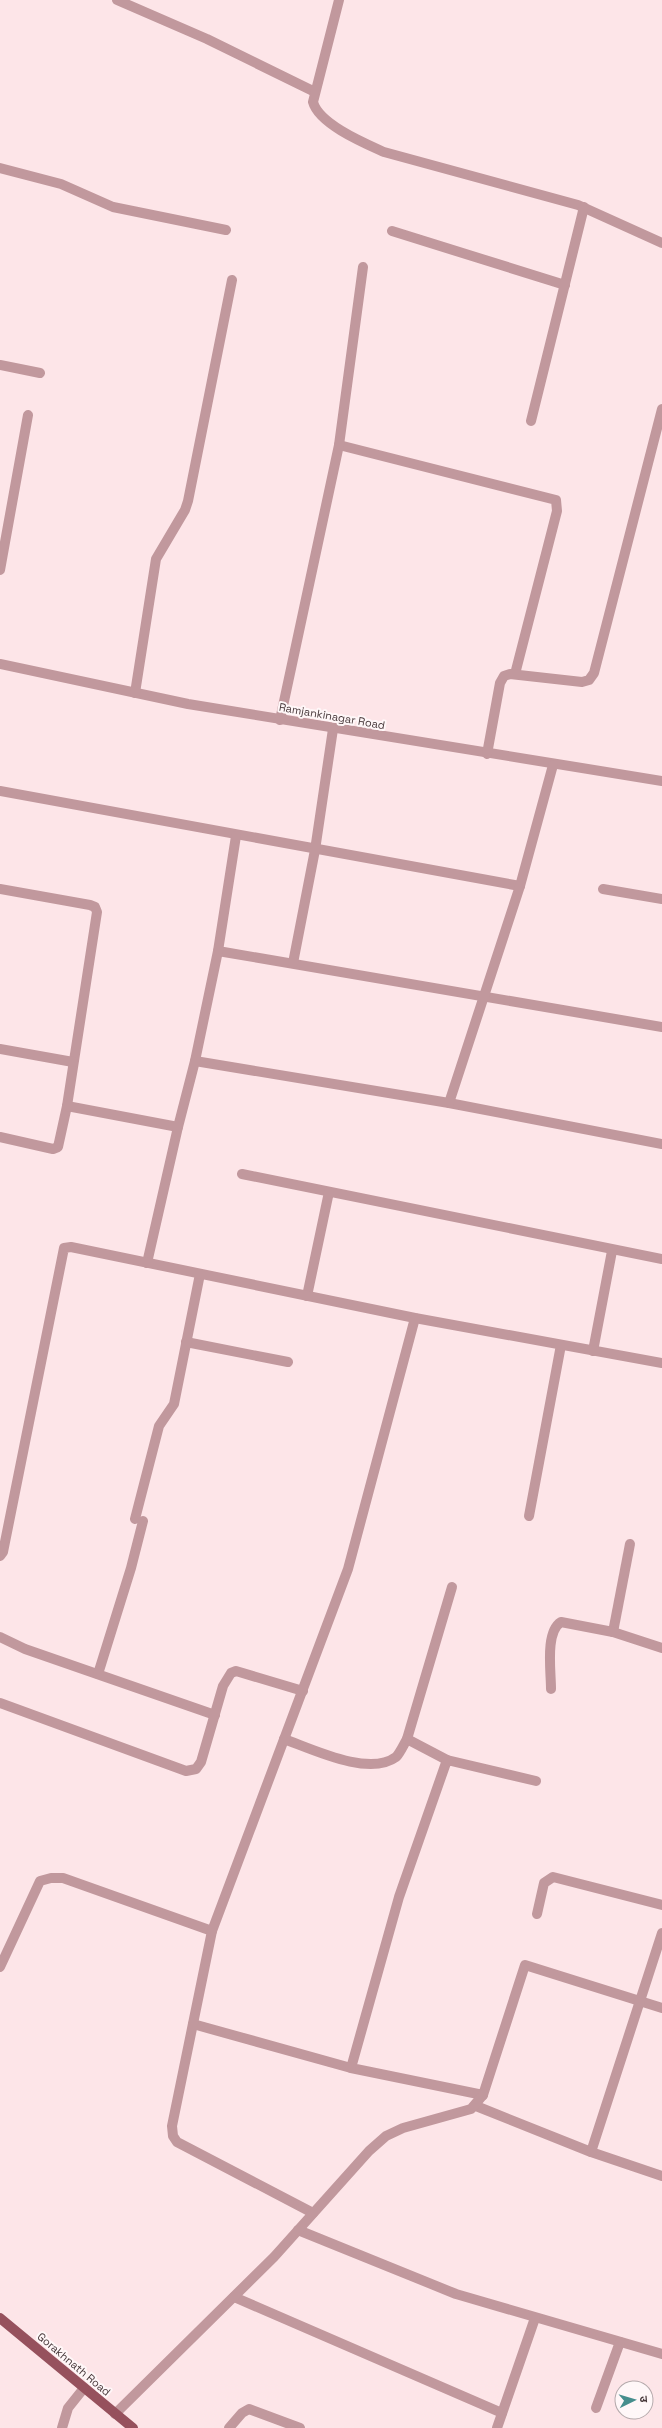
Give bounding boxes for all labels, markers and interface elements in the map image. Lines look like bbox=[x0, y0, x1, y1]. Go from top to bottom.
street label: Ramjankinagar Road bbox=[278, 700, 386, 732]
street label: Gorakhnath Road bbox=[35, 2329, 113, 2399]
north arrow bbox=[614, 2380, 654, 2420]
text: उ bbox=[637, 2395, 651, 2404]

